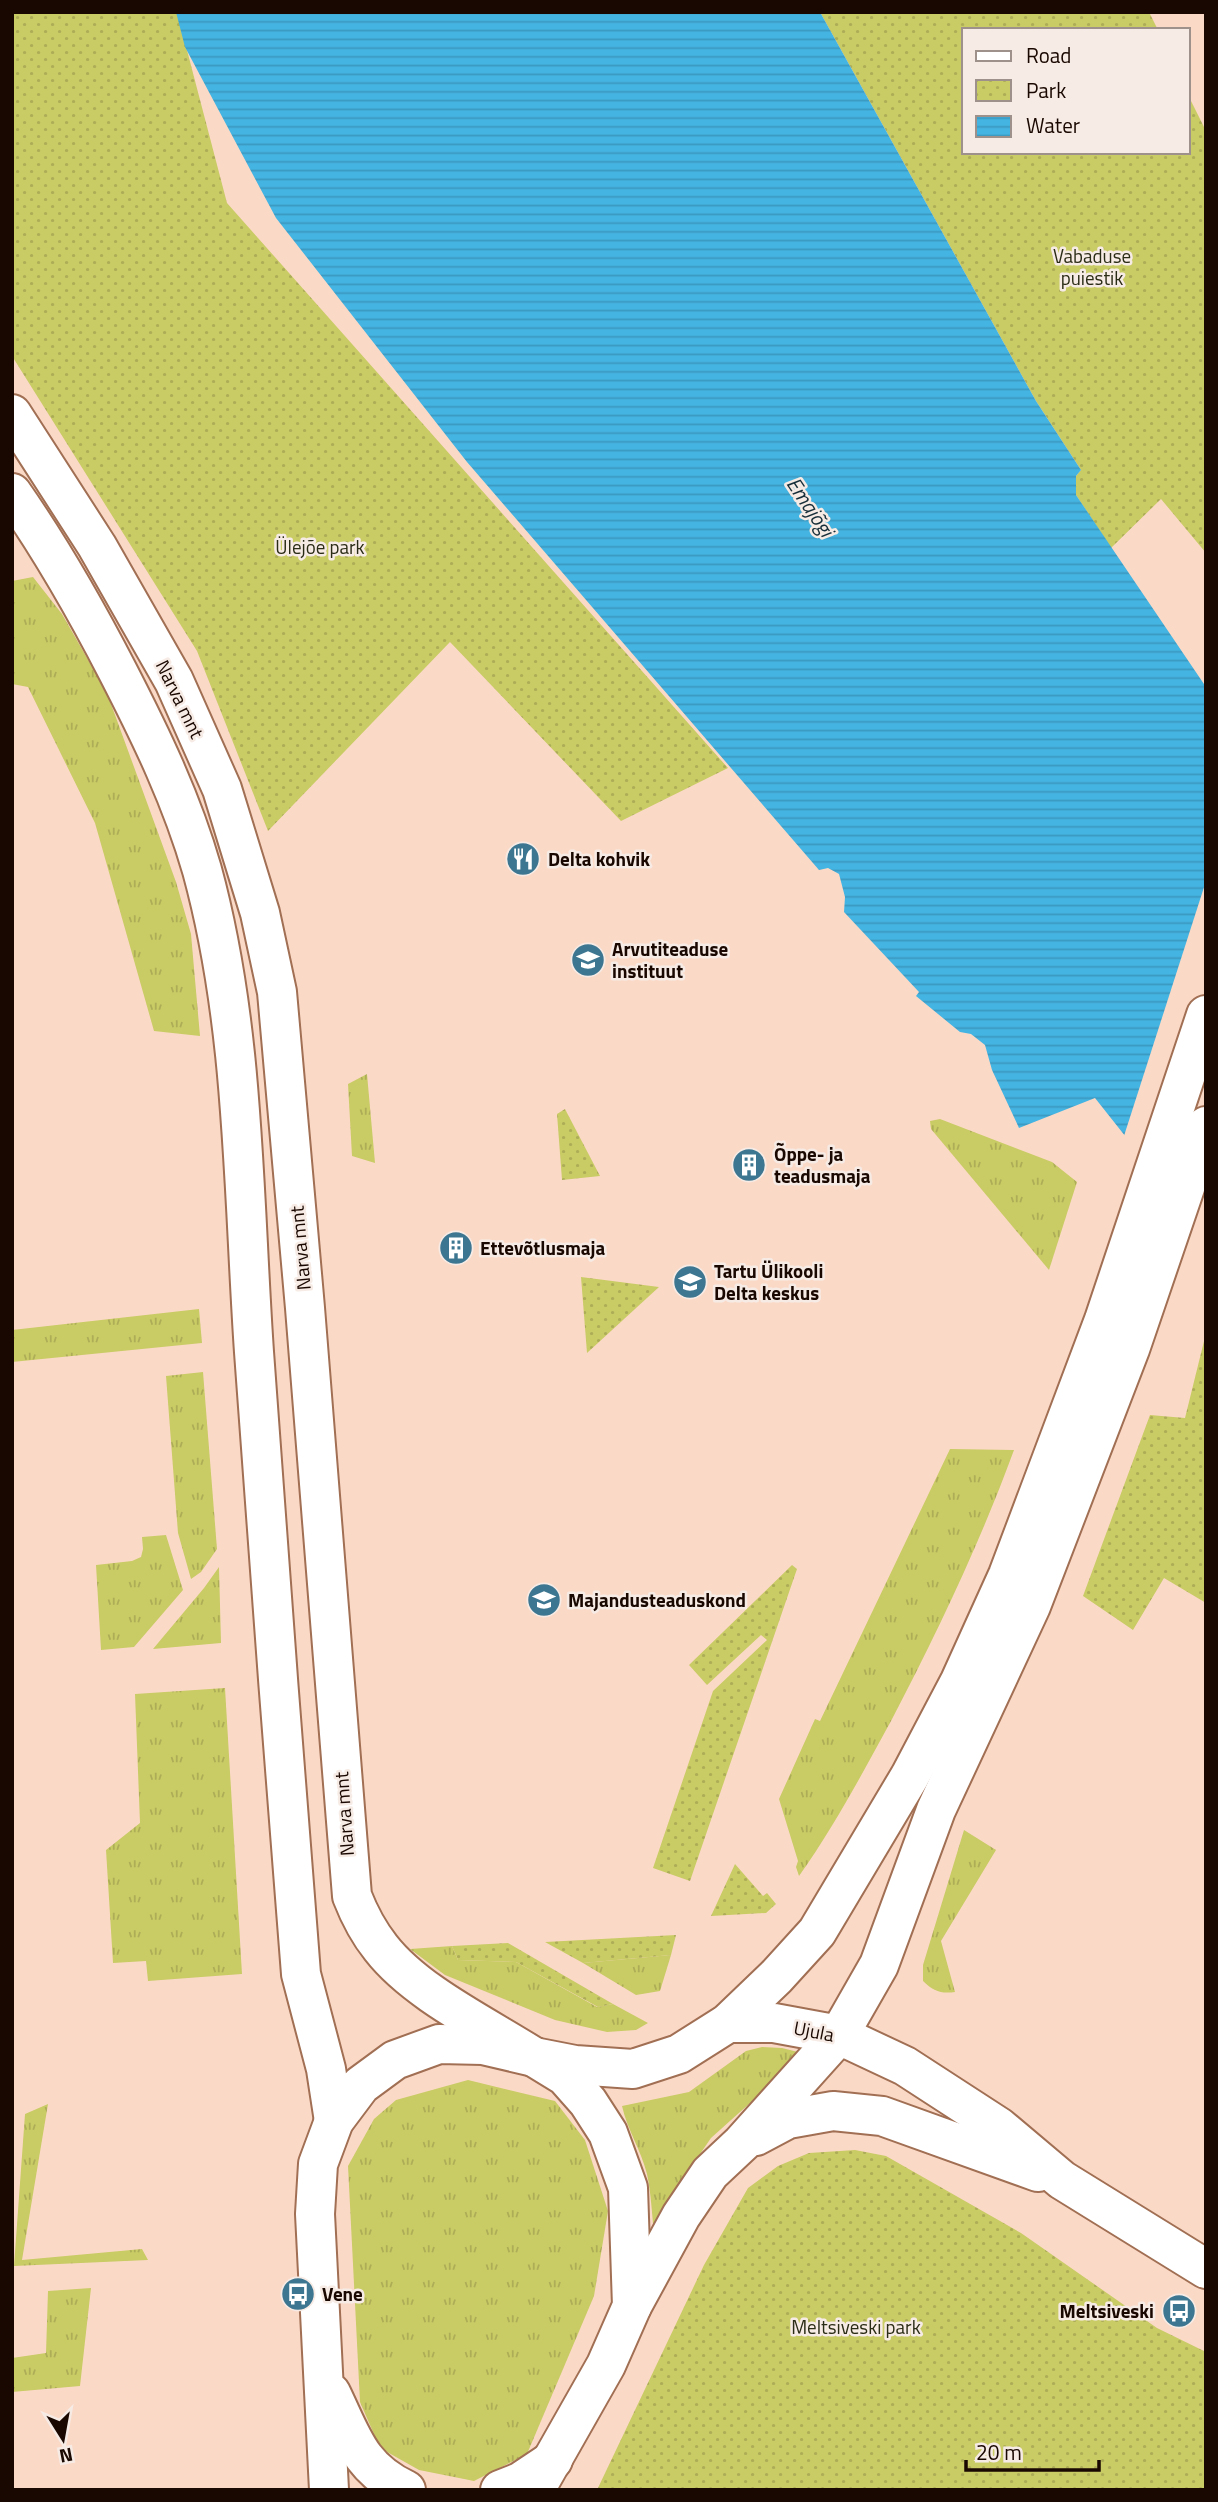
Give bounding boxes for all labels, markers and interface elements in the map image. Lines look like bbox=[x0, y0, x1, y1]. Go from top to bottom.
legend bbox=[962, 28, 1190, 154]
text: Road bbox=[1026, 39, 1071, 71]
text: Park bbox=[1026, 74, 1066, 106]
text: Water bbox=[1026, 109, 1080, 141]
park label: Vabaduse puiestik bbox=[1053, 241, 1131, 292]
water label: Emajõgi bbox=[779, 470, 844, 545]
park label: Ülejõe park bbox=[275, 532, 365, 561]
street label: Narva mnt bbox=[149, 655, 212, 743]
restaurant icon: Delta kohvik bbox=[504, 840, 542, 878]
place label: Delta kohvik bbox=[548, 844, 650, 873]
place label: Arvutiteaduse instituut bbox=[612, 934, 729, 985]
school or university icon: Arvutiteaduse instituut bbox=[569, 941, 607, 979]
place label: Õppe- ja teadusmaja bbox=[774, 1139, 871, 1190]
building icon: Õppe- ja teadusmaja bbox=[730, 1146, 768, 1184]
street label: Narva mnt bbox=[281, 1204, 318, 1291]
building icon: Ettevõtlusmaja bbox=[437, 1229, 475, 1267]
place label: Ettevõtlusmaja bbox=[480, 1233, 605, 1262]
place label: Tartu Ülikooli Delta keskus bbox=[714, 1256, 823, 1307]
school or university icon: Tartu Ülikooli Delta keskus bbox=[671, 1263, 709, 1301]
school or university icon: Majandusteaduskond bbox=[525, 1581, 563, 1619]
place label: Majandusteaduskond bbox=[568, 1585, 746, 1614]
street label: Narva mnt bbox=[326, 1771, 361, 1857]
street label: Ujula bbox=[791, 2012, 837, 2049]
bus stop icon: Vene bbox=[279, 2275, 317, 2313]
place label: Vene bbox=[322, 2279, 363, 2308]
bus stop icon: Meltsiveski bbox=[1160, 2292, 1198, 2330]
place label: Meltsiveski bbox=[1060, 2296, 1154, 2325]
park label: Meltsiveski park bbox=[791, 2312, 921, 2341]
north arrow bbox=[28, 2404, 98, 2474]
scale bar bbox=[966, 2428, 1099, 2472]
text: 20 m bbox=[976, 2436, 1022, 2468]
text: N bbox=[57, 2441, 76, 2472]

